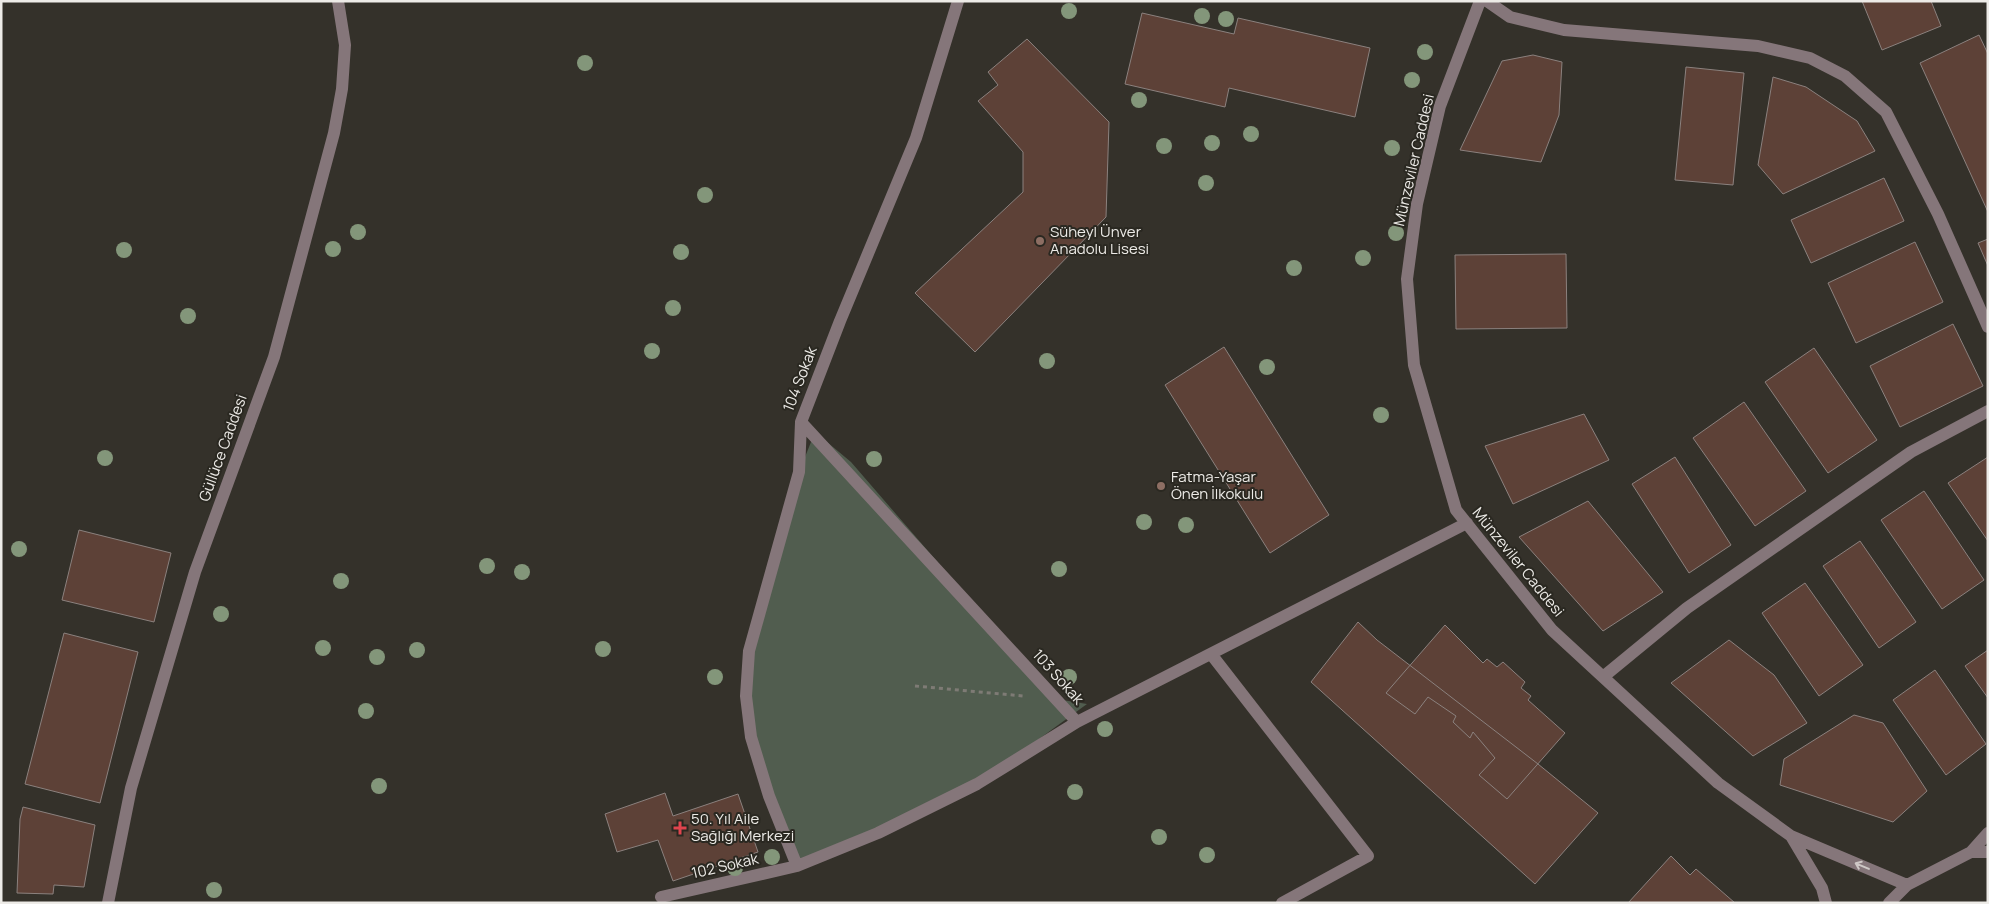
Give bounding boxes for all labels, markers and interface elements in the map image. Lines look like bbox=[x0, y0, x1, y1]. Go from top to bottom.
street label: Münzeviler Caddesi bbox=[1388, 92, 1439, 228]
place label: Süheyl Ünver Anadolu Lisesi bbox=[1050, 221, 1149, 259]
marker: Süheyl Ünver Anadolu Lisesi bbox=[1034, 235, 1046, 247]
street label: 104 Sokak bbox=[778, 343, 822, 414]
street label: Güllüce Caddesi bbox=[193, 392, 252, 504]
place label: Fatma-Yaşar Önen İlkokulu bbox=[1171, 466, 1263, 504]
marker: Fatma-Yaşar Önen İlkokulu bbox=[1155, 480, 1167, 492]
street label: Münzeviler Caddesi bbox=[1468, 503, 1569, 621]
street label: 103 Sokak bbox=[1028, 645, 1089, 709]
place label: 50. Yıl Aile Sağlığı Merkezi bbox=[691, 808, 794, 846]
marker: 50. Yıl Aile Sağlığı Merkezi bbox=[673, 821, 687, 835]
street label: 102 Sokak bbox=[689, 848, 761, 883]
one-way arrow bbox=[1855, 861, 1870, 871]

